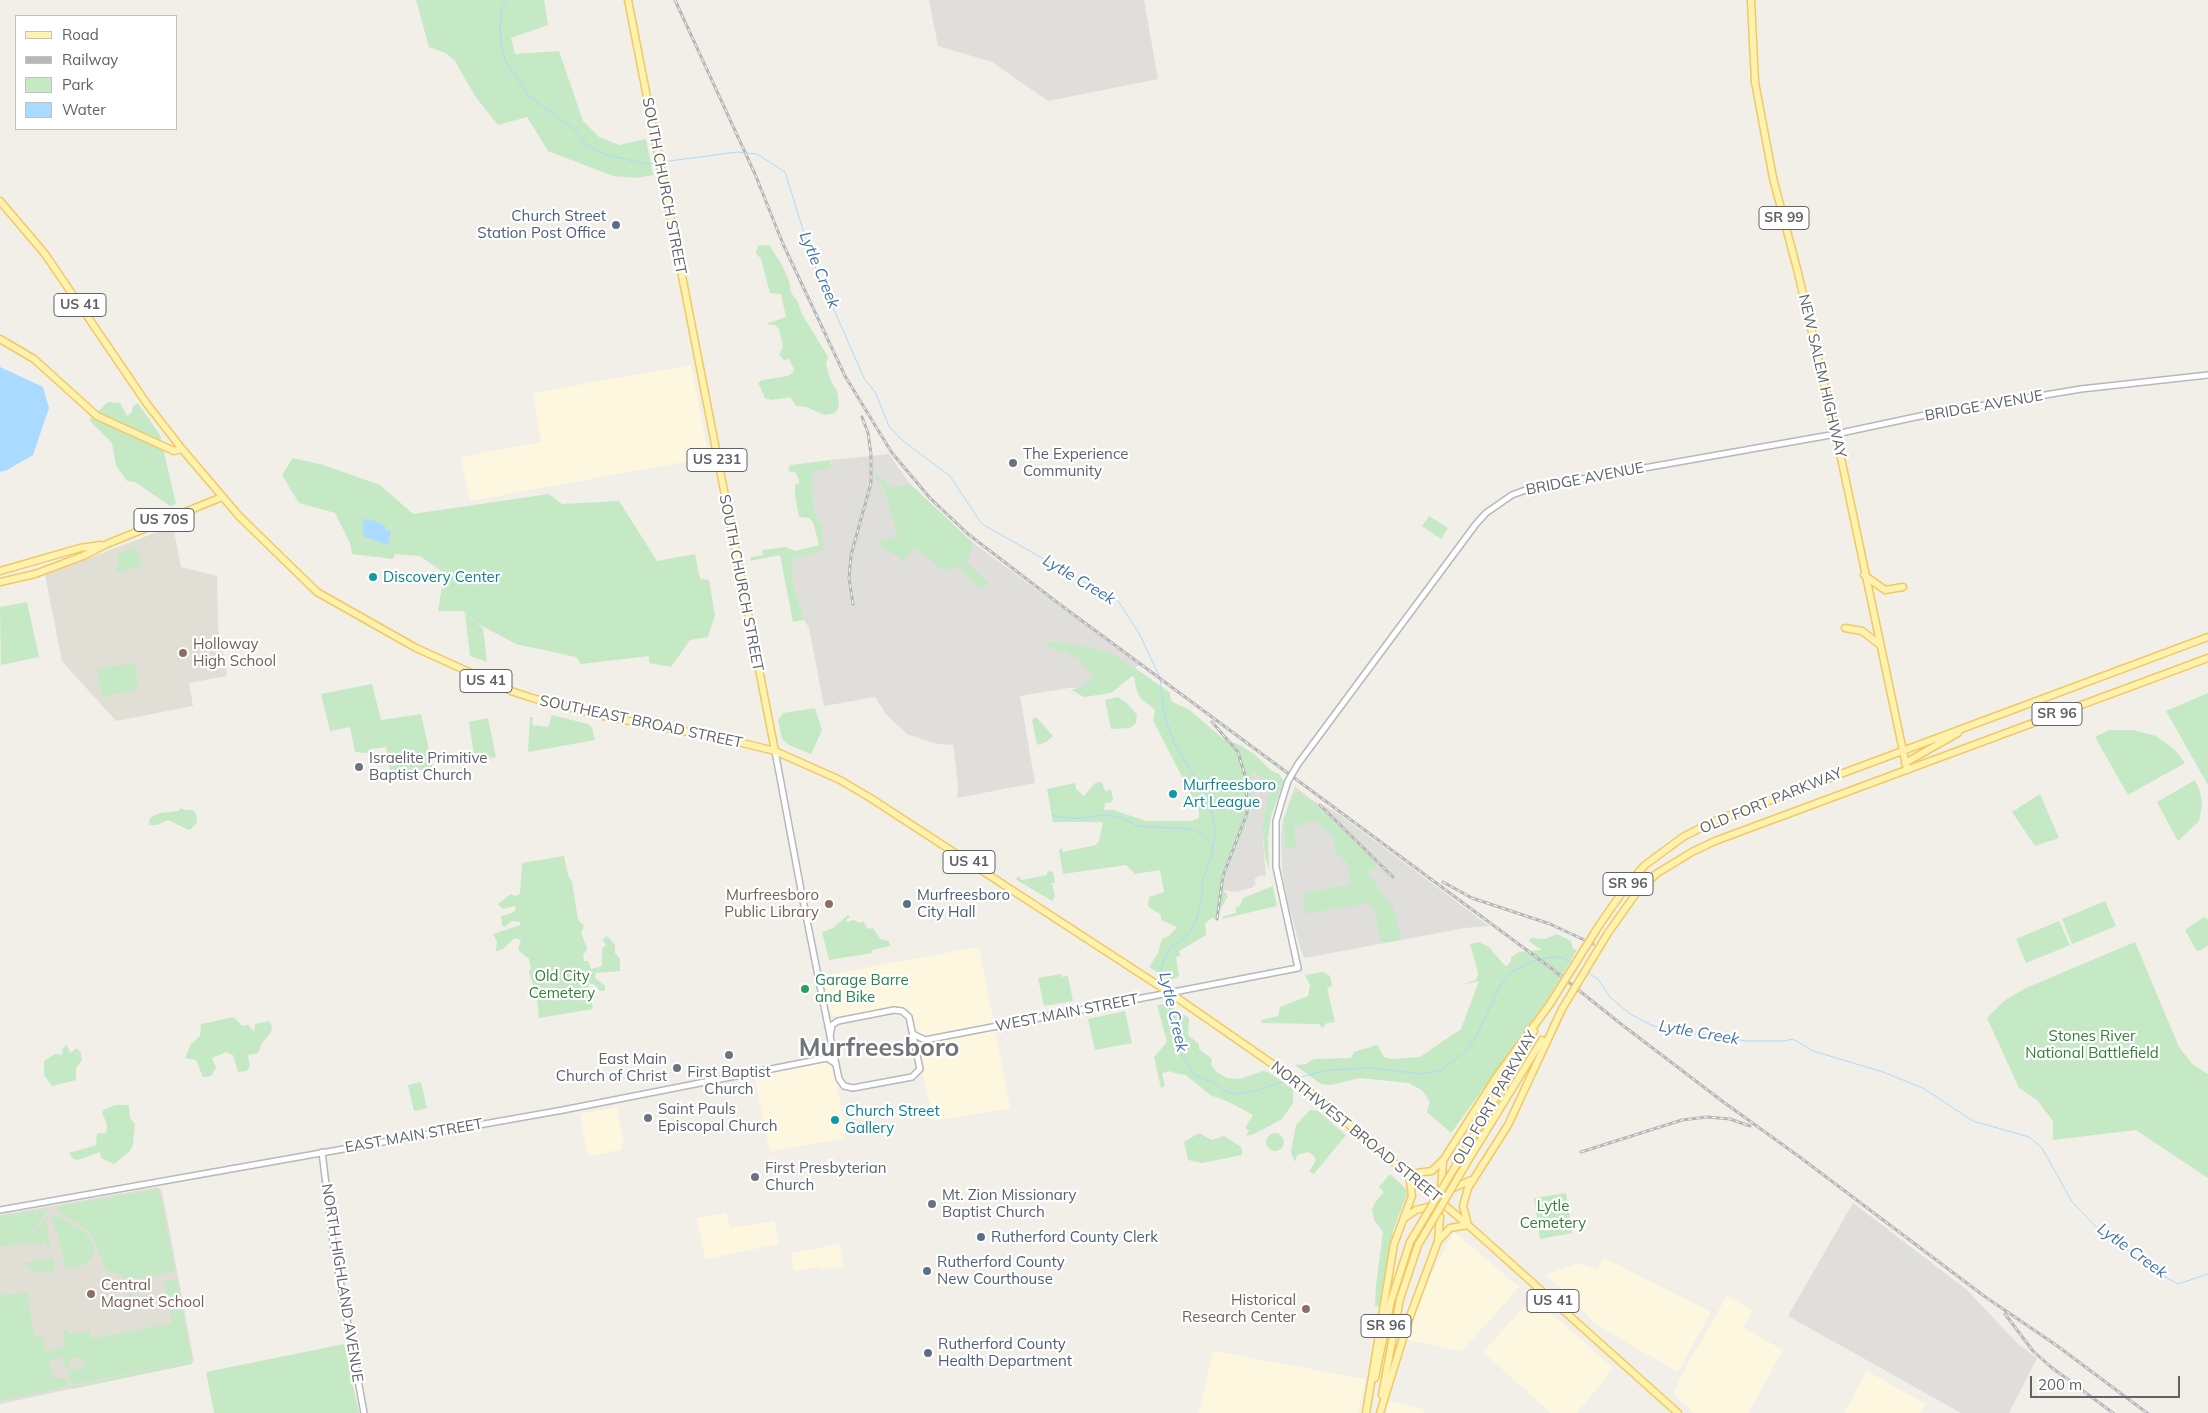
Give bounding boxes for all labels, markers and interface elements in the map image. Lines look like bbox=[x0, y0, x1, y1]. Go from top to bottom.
legend bbox=[15, 15, 178, 130]
text: Road bbox=[62, 25, 99, 44]
text: Railway bbox=[62, 50, 118, 69]
text: Park bbox=[62, 75, 94, 94]
street label: SOUTH CHURCH STREET bbox=[638, 96, 690, 276]
text: Water bbox=[62, 100, 106, 119]
place label: Church Street Station Post Office bbox=[477, 207, 606, 242]
road number: SR 99 bbox=[1759, 207, 1809, 230]
marker: Church Street Station Post Office bbox=[610, 219, 622, 231]
water label: Lytle Creek bbox=[795, 229, 843, 311]
street label: NEW SALEM HIGHWAY bbox=[1794, 292, 1850, 460]
road number: US 41 bbox=[54, 294, 106, 316]
street label: BRIDGE AVENUE bbox=[1923, 387, 2045, 425]
place label: The Experience Community bbox=[1023, 445, 1128, 480]
road number: US 231 bbox=[687, 448, 747, 472]
marker: The Experience Community bbox=[1007, 457, 1019, 469]
street label: BRIDGE AVENUE bbox=[1524, 459, 1646, 499]
street label: SOUTH CHURCH STREET bbox=[715, 493, 767, 673]
road number: US 70S bbox=[134, 508, 194, 532]
water label: Lytle Creek bbox=[1039, 551, 1119, 609]
place label: Discovery Center bbox=[383, 568, 500, 586]
marker: Discovery Center bbox=[367, 571, 379, 583]
place label: Holloway High School bbox=[193, 635, 276, 670]
marker: Holloway High School bbox=[177, 647, 189, 659]
road number: US 41 bbox=[460, 669, 512, 692]
street label: SOUTHEAST BROAD STREET bbox=[538, 692, 744, 752]
road number: SR 96 bbox=[2032, 702, 2082, 726]
place label: Israelite Primitive Baptist Church bbox=[369, 749, 487, 784]
marker: Israelite Primitive Baptist Church bbox=[353, 761, 365, 773]
street label: OLD FORT PARKWAY bbox=[1697, 764, 1845, 838]
place label: Murfreesboro Art League bbox=[1183, 776, 1276, 811]
marker: Murfreesboro Art League bbox=[1167, 788, 1179, 800]
road number: US 41 bbox=[943, 850, 995, 874]
road number: SR 96 bbox=[1603, 872, 1653, 896]
place label: Murfreesboro Public Library bbox=[724, 886, 819, 921]
place label: Murfreesboro City Hall bbox=[917, 886, 1010, 921]
marker: Murfreesboro Public Library bbox=[823, 898, 835, 910]
marker: Murfreesboro City Hall bbox=[901, 898, 913, 910]
park label: Old City Cemetery bbox=[529, 967, 595, 1002]
water label: Lytle Creek bbox=[1155, 970, 1191, 1054]
place label: Garage Barre and Bike bbox=[815, 971, 909, 1006]
marker: Garage Barre and Bike bbox=[799, 983, 811, 995]
street label: WEST MAIN STREET bbox=[994, 990, 1140, 1036]
water label: Lytle Creek bbox=[1657, 1016, 1741, 1050]
park label: Stones River National Battlefield bbox=[2025, 1027, 2159, 1062]
street label: OLD FORT PARKWAY bbox=[1449, 1028, 1541, 1168]
district label: Murfreesboro bbox=[799, 1033, 959, 1063]
marker: First Baptist Church bbox=[723, 1049, 735, 1061]
place label: East Main Church of Christ bbox=[556, 1050, 667, 1085]
street label: NORTHWEST BROAD STREET bbox=[1267, 1058, 1445, 1206]
marker: East Main Church of Christ bbox=[671, 1062, 683, 1074]
place label: First Baptist Church bbox=[687, 1063, 771, 1098]
place label: Saint Pauls Episcopal Church bbox=[658, 1100, 777, 1135]
place label: Church Street Gallery bbox=[845, 1102, 940, 1137]
marker: Saint Pauls Episcopal Church bbox=[642, 1112, 654, 1124]
marker: Church Street Gallery bbox=[829, 1114, 841, 1126]
street label: EAST MAIN STREET bbox=[344, 1115, 484, 1157]
place label: First Presbyterian Church bbox=[765, 1159, 887, 1194]
marker: First Presbyterian Church bbox=[749, 1171, 761, 1183]
street label: NORTH HIGHLAND AVENUE bbox=[317, 1182, 367, 1384]
place label: Mt. Zion Missionary Baptist Church bbox=[942, 1186, 1077, 1221]
park label: Lytle Cemetery bbox=[1520, 1197, 1586, 1232]
marker: Mt. Zion Missionary Baptist Church bbox=[926, 1198, 938, 1210]
water label: Lytle Creek bbox=[2093, 1219, 2171, 1283]
place label: Rutherford County Clerk bbox=[991, 1228, 1158, 1246]
marker: Rutherford County Clerk bbox=[975, 1231, 987, 1243]
place label: Rutherford County New Courthouse bbox=[937, 1253, 1065, 1288]
marker: Rutherford County New Courthouse bbox=[921, 1265, 933, 1277]
place label: Central Magnet School bbox=[101, 1276, 204, 1311]
marker: Central Magnet School bbox=[85, 1288, 97, 1300]
road number: US 41 bbox=[1527, 1290, 1579, 1312]
place label: Historical Research Center bbox=[1182, 1291, 1296, 1326]
marker: Historical Research Center bbox=[1300, 1303, 1312, 1315]
road number: SR 96 bbox=[1361, 1314, 1411, 1338]
place label: Rutherford County Health Department bbox=[938, 1335, 1072, 1370]
marker: Rutherford County Health Department bbox=[922, 1347, 934, 1359]
scale bar bbox=[2033, 1366, 2183, 1398]
text: 200 m bbox=[2038, 1375, 2082, 1394]

